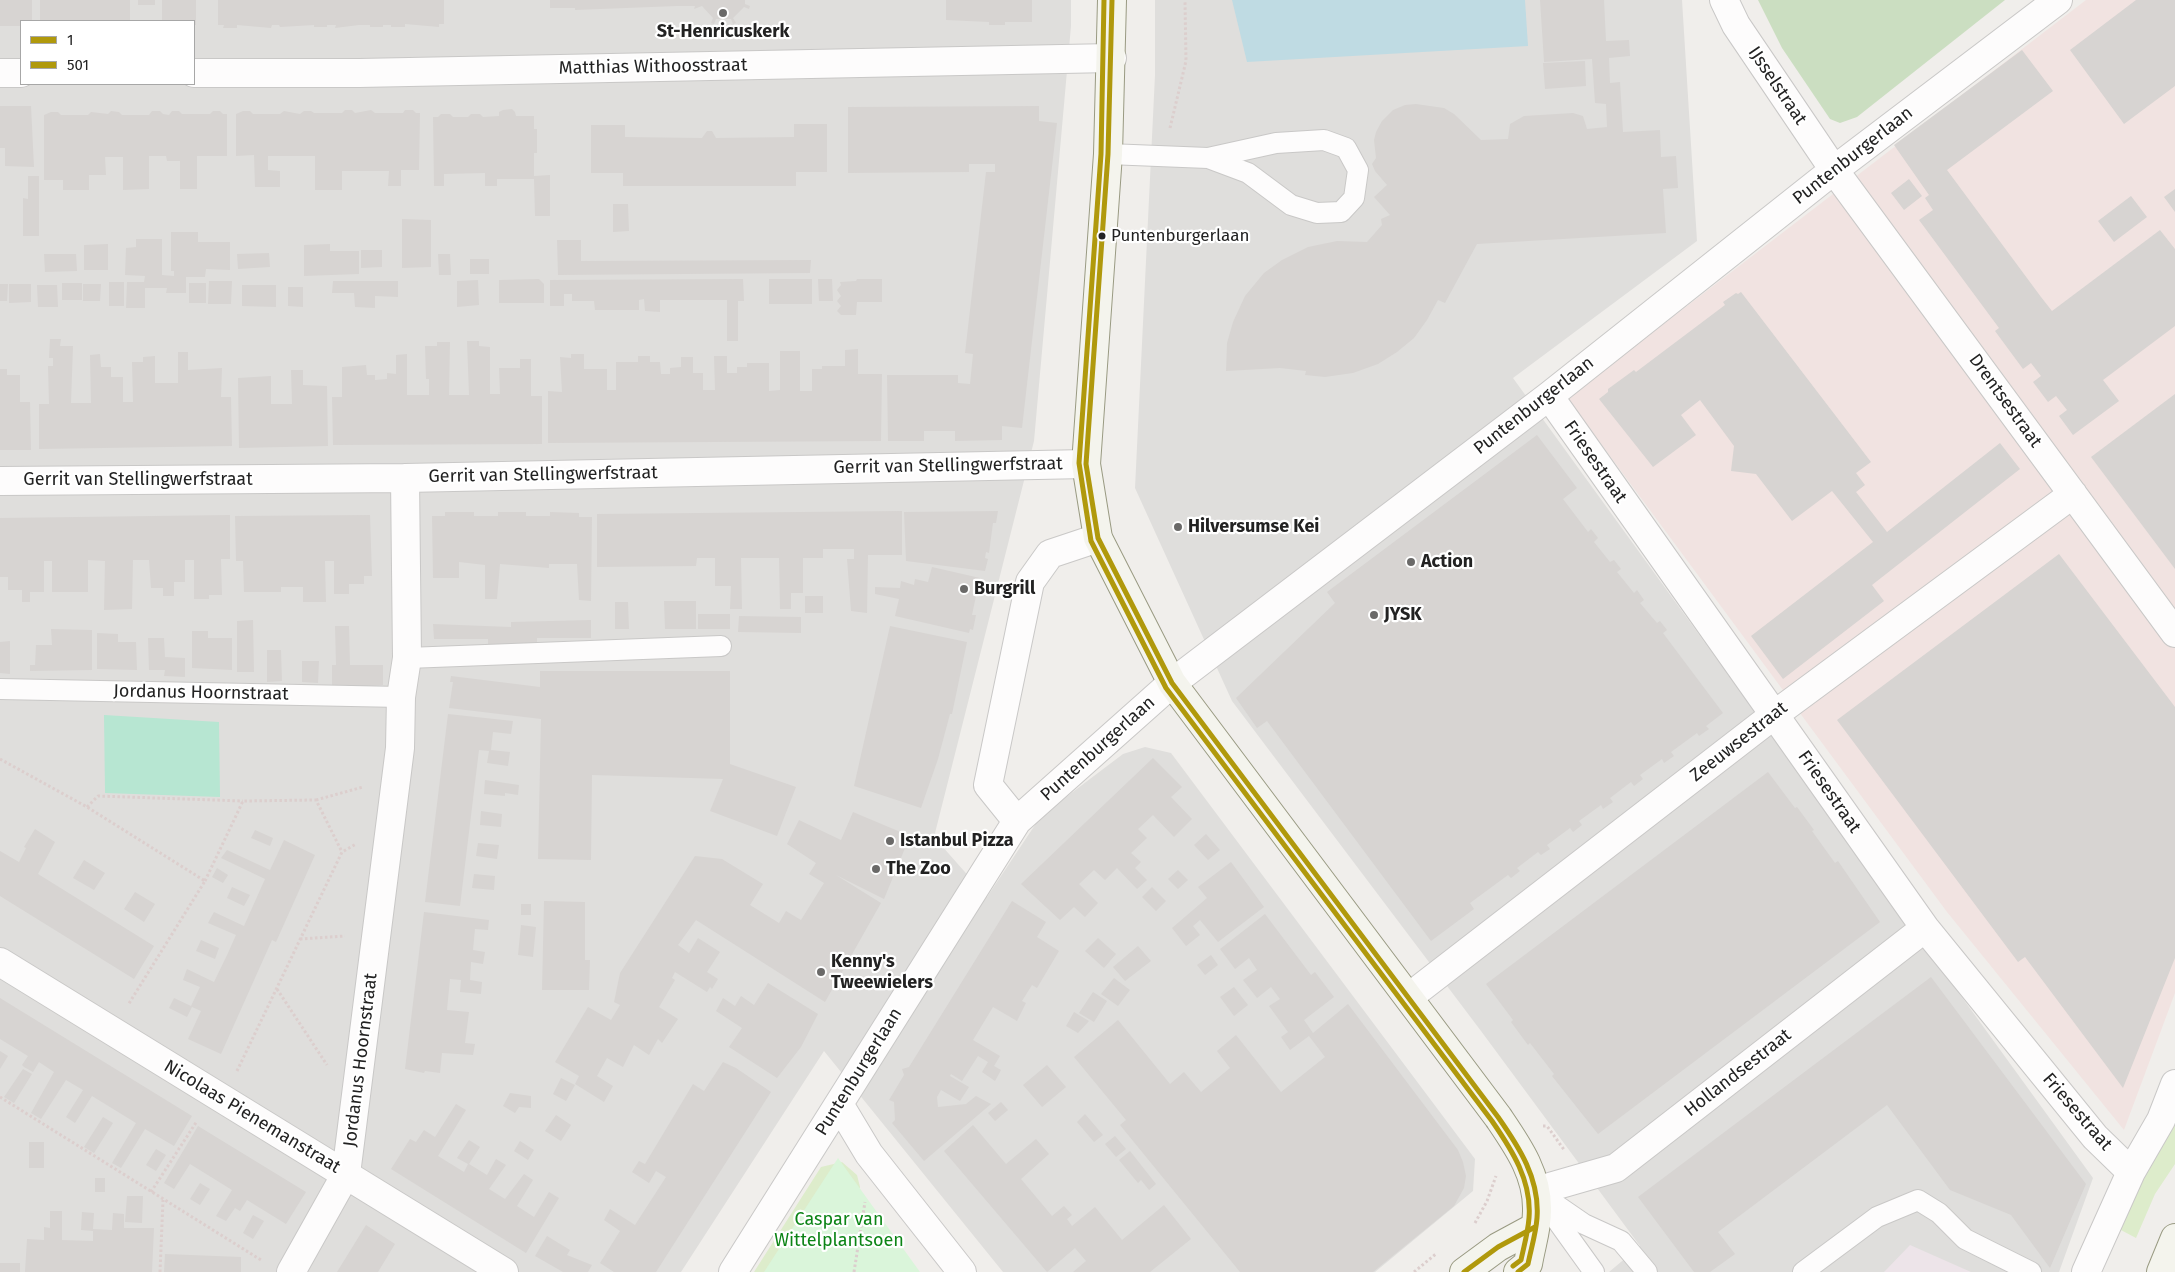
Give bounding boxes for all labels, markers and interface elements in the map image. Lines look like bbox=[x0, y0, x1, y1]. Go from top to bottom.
marker: St-Henricuskerk bbox=[717, 7, 729, 19]
legend bbox=[20, 20, 195, 85]
place label: St-Henricuskerk bbox=[657, 21, 789, 43]
text: 1 bbox=[67, 31, 74, 49]
street label: IJsselstraat bbox=[1743, 43, 1811, 129]
street label: Matthias Withoosstraat bbox=[558, 55, 748, 79]
text: 501 bbox=[67, 56, 89, 74]
street label: Puntenburgerlaan bbox=[1789, 102, 1917, 210]
place label: Puntenburgerlaan bbox=[1111, 226, 1249, 246]
marker: Puntenburgerlaan bbox=[1097, 231, 1107, 241]
street label: Drentsestraat bbox=[1964, 350, 2046, 452]
street label: Puntenburgerlaan bbox=[1470, 352, 1598, 460]
street label: Friesestraat bbox=[1559, 417, 1631, 507]
street label: Gerrit van Stellingwerfstraat bbox=[833, 453, 1063, 479]
street label: Gerrit van Stellingwerfstraat bbox=[428, 462, 658, 488]
street label: Gerrit van Stellingwerfstraat bbox=[23, 469, 253, 491]
place label: Hilversumse Kei bbox=[1188, 516, 1319, 538]
marker: Hilversumse Kei bbox=[1172, 521, 1184, 533]
place label: Action bbox=[1421, 551, 1473, 573]
marker: Action bbox=[1405, 556, 1417, 568]
place label: Burgrill bbox=[974, 578, 1035, 600]
marker: Burgrill bbox=[958, 583, 970, 595]
place label: JYSK bbox=[1384, 604, 1422, 626]
marker: JYSK bbox=[1368, 609, 1380, 621]
street label: Jordanus Hoornstraat bbox=[113, 681, 289, 705]
street label: Puntenburgerlaan bbox=[1036, 692, 1160, 806]
street label: Zeeuwsestraat bbox=[1686, 697, 1792, 787]
street label: Friesestraat bbox=[1793, 747, 1865, 837]
place label: Istanbul Pizza bbox=[900, 830, 1014, 852]
marker: Istanbul Pizza bbox=[884, 835, 896, 847]
place label: The Zoo bbox=[886, 858, 951, 880]
marker: The Zoo bbox=[870, 863, 882, 875]
place label: Kenny's Tweewielers bbox=[831, 951, 933, 994]
marker: Kenny's Tweewielers bbox=[815, 966, 827, 978]
street label: Jordanus Hoornstraat bbox=[340, 972, 382, 1148]
street label: Puntenburgerlaan bbox=[811, 1004, 907, 1140]
street label: Hollandsestraat bbox=[1680, 1025, 1796, 1121]
street label: Nicolaas Pienemanstraat bbox=[160, 1056, 344, 1178]
street label: Friesestraat bbox=[2038, 1069, 2116, 1155]
park label: Caspar van Wittelplantsoen bbox=[774, 1209, 904, 1252]

